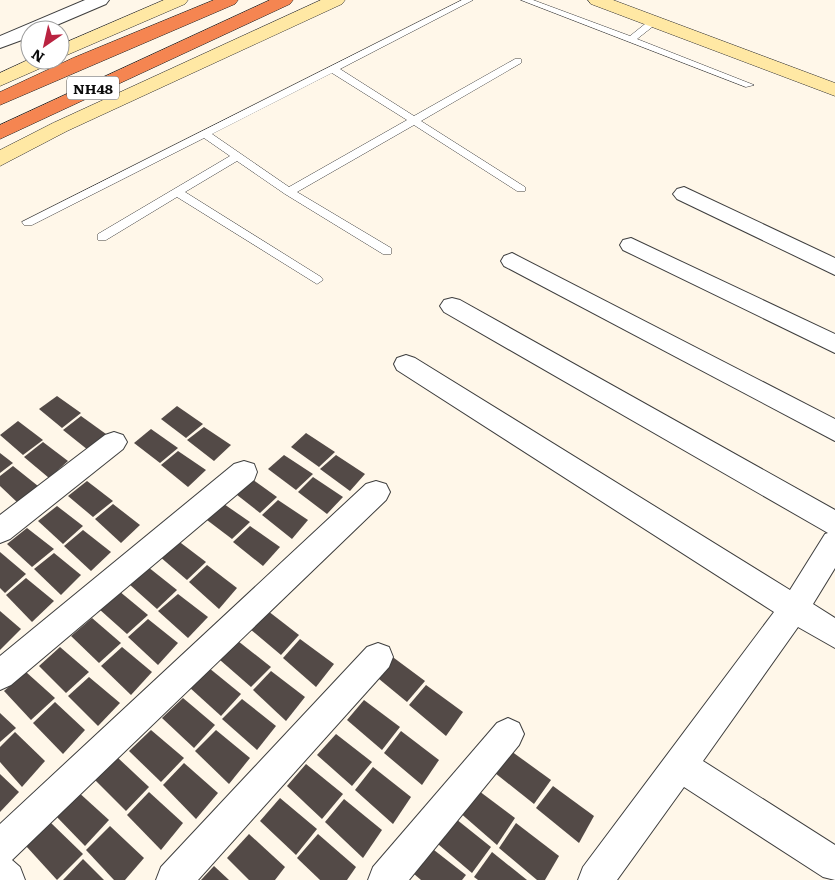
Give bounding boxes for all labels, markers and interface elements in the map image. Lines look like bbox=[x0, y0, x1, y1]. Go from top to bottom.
north arrow bbox=[20, 20, 70, 70]
text: N bbox=[27, 45, 48, 68]
road number: NH48 bbox=[67, 76, 119, 100]

